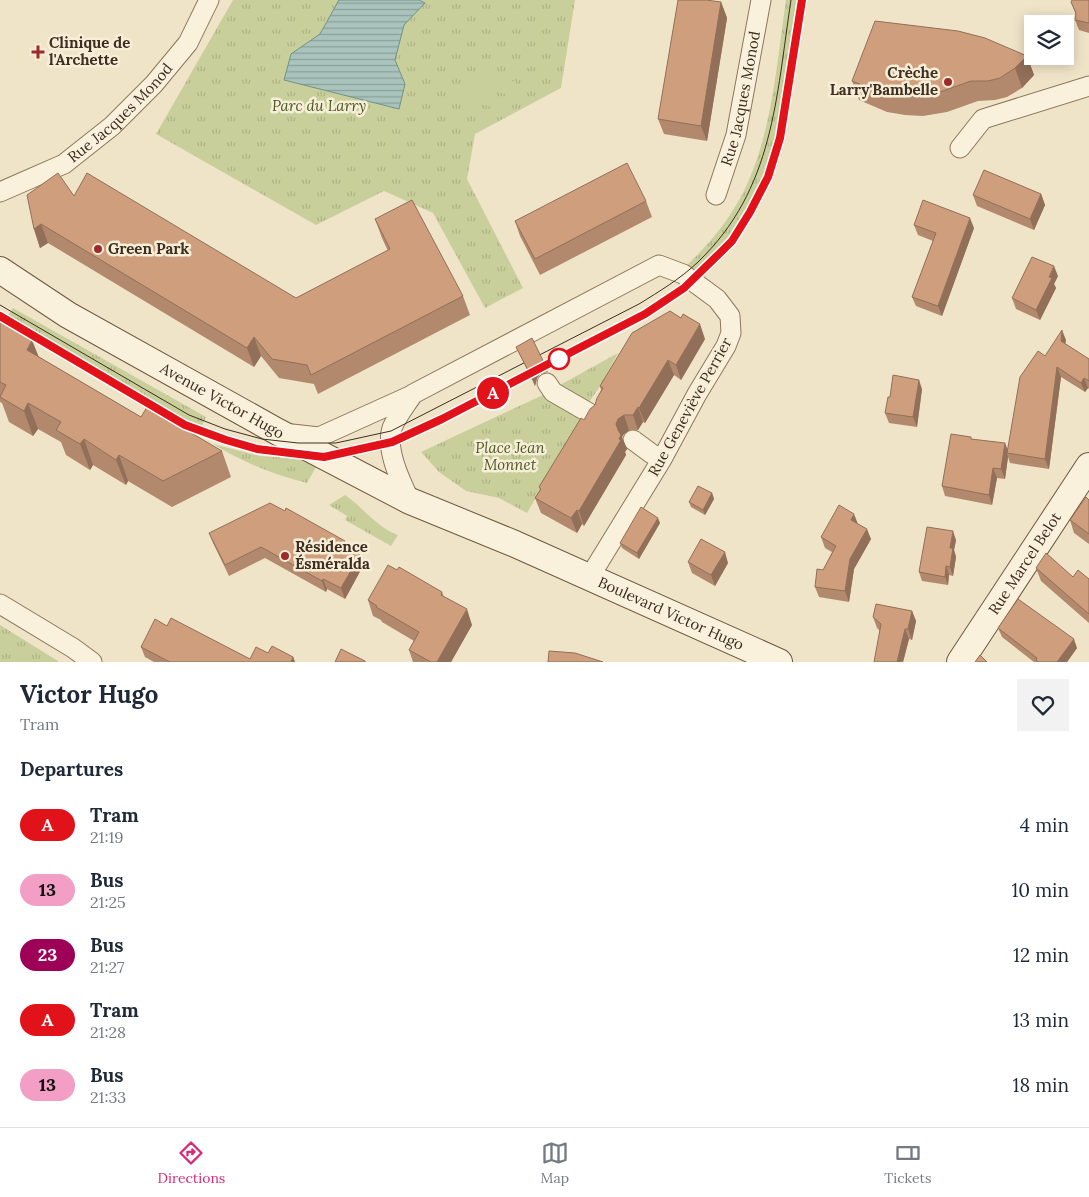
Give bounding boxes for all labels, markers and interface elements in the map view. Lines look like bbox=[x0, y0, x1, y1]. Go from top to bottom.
map controls bbox=[1024, 15, 1074, 65]
button: layers bbox=[1024, 15, 1074, 65]
street label: Rue Jacques Monod bbox=[716, 29, 764, 168]
place label: Clinique de l'Archette bbox=[49, 33, 130, 69]
marker: Clinique de l'Archette bbox=[31, 45, 45, 59]
street label: Rue Jacques Monod bbox=[64, 59, 176, 166]
place label: Crèche Larry'Bambelle bbox=[830, 63, 938, 99]
marker: Crèche Larry'Bambelle bbox=[942, 76, 954, 88]
park label: Parc du Larry bbox=[272, 96, 366, 115]
place label: Green Park bbox=[108, 239, 189, 258]
marker: Green Park bbox=[92, 243, 104, 255]
street label: Rue Geneviève Perrier bbox=[644, 334, 736, 479]
unlabelled marker bbox=[548, 348, 570, 370]
street label: Avenue Victor Hugo bbox=[156, 358, 288, 443]
line badge: A bbox=[477, 377, 509, 409]
text: A bbox=[487, 381, 499, 404]
park label: Place Jean Monnet bbox=[475, 438, 545, 474]
street label: Rue Marcel Belot bbox=[984, 508, 1065, 618]
place label: Résidence Ésméralda bbox=[295, 537, 370, 573]
marker: Résidence Ésméralda bbox=[279, 550, 291, 562]
street label: Boulevard Victor Hugo bbox=[595, 572, 747, 654]
text: Victor Hugo bbox=[20, 679, 158, 710]
button: heart bbox=[1017, 679, 1069, 731]
text: Tram bbox=[20, 714, 59, 734]
text: Departures bbox=[20, 757, 123, 781]
text: Tram bbox=[90, 803, 139, 827]
text: A bbox=[41, 813, 54, 836]
text: 4 min bbox=[1020, 813, 1069, 837]
text: 21:19 bbox=[90, 827, 124, 847]
text: Bus bbox=[90, 868, 123, 892]
text: 13 bbox=[39, 878, 56, 901]
text: 10 min bbox=[1011, 878, 1069, 902]
text: 21:25 bbox=[90, 892, 126, 912]
text: Bus bbox=[90, 933, 123, 957]
text: 23 bbox=[38, 943, 57, 966]
text: 12 min bbox=[1013, 943, 1069, 967]
text: 21:27 bbox=[90, 957, 124, 977]
text: Tram bbox=[90, 998, 139, 1022]
text: A bbox=[41, 1008, 54, 1031]
text: 13 min bbox=[1013, 1008, 1069, 1032]
text: 21:28 bbox=[90, 1022, 126, 1042]
text: Bus bbox=[90, 1063, 123, 1087]
text: 13 bbox=[39, 1073, 56, 1096]
text: 18 min bbox=[1013, 1073, 1069, 1097]
text: 21:33 bbox=[90, 1087, 126, 1107]
tab: Directions bbox=[158, 1139, 225, 1187]
tab: Map bbox=[541, 1139, 569, 1187]
tab: Tickets bbox=[884, 1139, 931, 1187]

